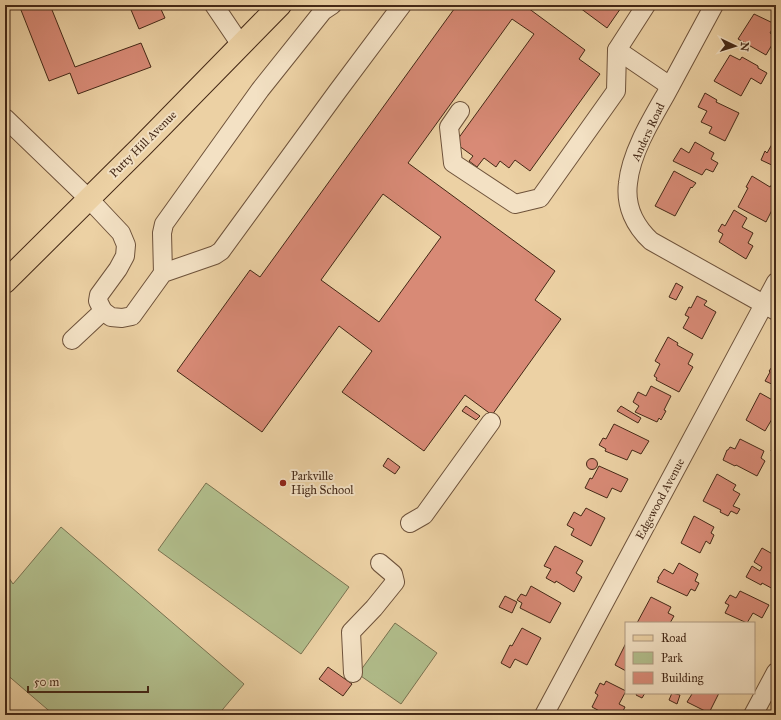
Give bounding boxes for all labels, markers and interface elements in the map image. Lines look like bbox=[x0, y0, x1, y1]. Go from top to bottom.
north arrow bbox=[715, 26, 755, 66]
text: N bbox=[738, 42, 751, 52]
street label: Anders Road bbox=[628, 101, 668, 164]
street label: Putty Hill Avenue bbox=[107, 108, 179, 180]
street label: Edgewood Avenue bbox=[633, 456, 688, 542]
place label: Parkville High School bbox=[291, 469, 354, 498]
marker: Parkville High School bbox=[278, 478, 288, 488]
legend bbox=[625, 622, 755, 694]
text: Road bbox=[661, 631, 687, 645]
text: Park bbox=[661, 651, 683, 665]
scale bar bbox=[28, 668, 148, 694]
text: Building bbox=[661, 671, 704, 686]
text: 50 m bbox=[34, 675, 59, 689]

